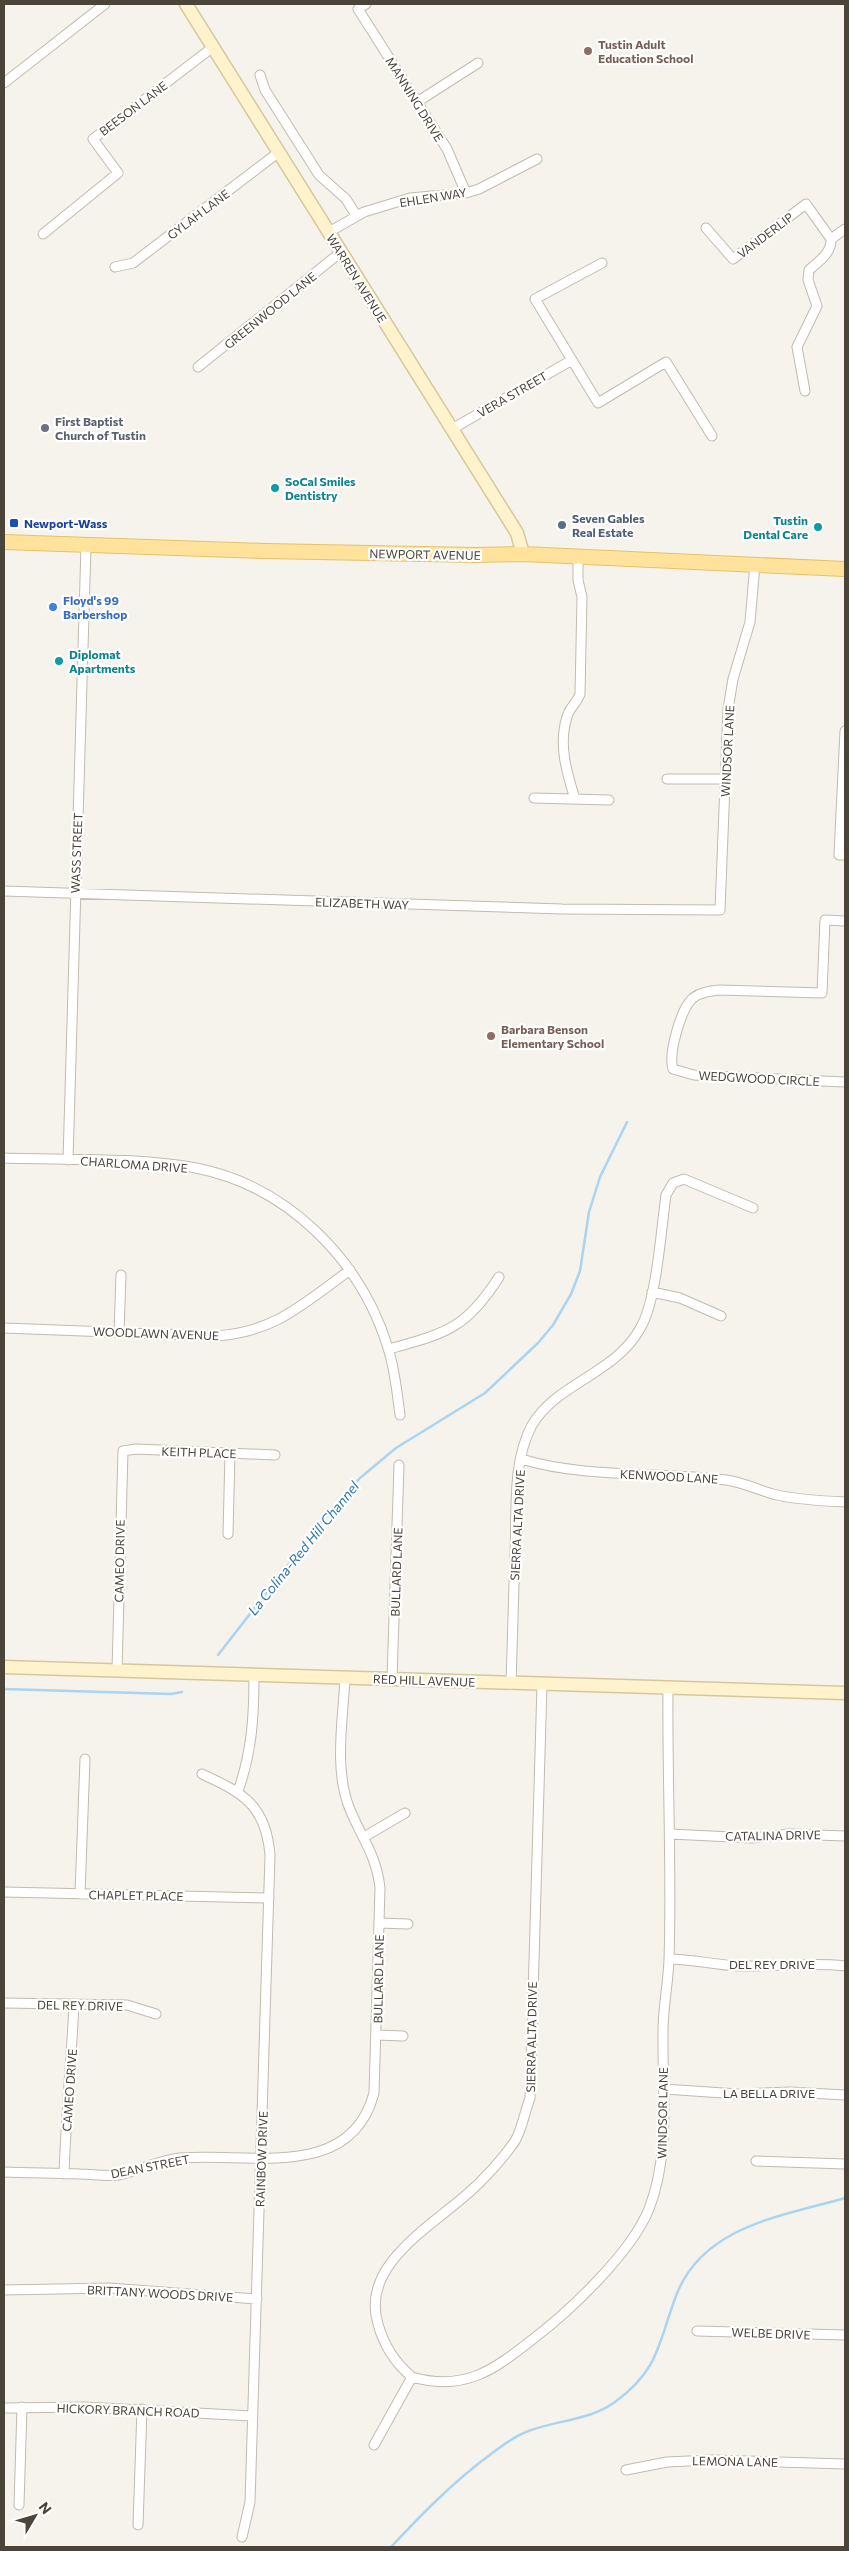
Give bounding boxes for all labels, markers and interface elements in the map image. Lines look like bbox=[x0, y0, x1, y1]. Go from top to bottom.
place label: Tustin Adult Education School bbox=[598, 37, 694, 65]
marker: Tustin Adult Education School bbox=[582, 45, 594, 57]
street label: MANNING DRIVE bbox=[383, 54, 447, 144]
street label: BEESON LANE bbox=[96, 78, 170, 138]
street label: EHLEN WAY bbox=[398, 185, 468, 209]
street label: GYLAH LANE bbox=[164, 186, 232, 242]
street label: VANDERLIP bbox=[734, 209, 796, 261]
street label: WARREN AVENUE bbox=[324, 231, 390, 325]
street label: GREENWOOD LANE bbox=[221, 269, 319, 351]
street label: VERA STREET bbox=[474, 368, 550, 420]
place label: First Baptist Church of Tustin bbox=[55, 414, 146, 442]
marker: First Baptist Church of Tustin bbox=[39, 422, 51, 434]
place label: SoCal Smiles Dentistry bbox=[285, 474, 356, 502]
marker: SoCal Smiles Dentistry bbox=[269, 482, 281, 494]
place label: Seven Gables Real Estate bbox=[572, 511, 645, 539]
place label: Tustin Dental Care bbox=[743, 513, 808, 541]
place label: Newport-Wass bbox=[24, 516, 108, 530]
marker: Newport-Wass bbox=[8, 517, 20, 529]
marker: Seven Gables Real Estate bbox=[556, 519, 568, 531]
marker: Tustin Dental Care bbox=[812, 521, 824, 533]
street label: NEWPORT AVENUE bbox=[369, 546, 481, 562]
place label: Floyd's 99 Barbershop bbox=[63, 593, 127, 621]
marker: Floyd's 99 Barbershop bbox=[47, 601, 59, 613]
place label: Diplomat Apartments bbox=[69, 647, 136, 675]
marker: Diplomat Apartments bbox=[53, 655, 65, 667]
street label: WINDSOR LANE bbox=[718, 705, 736, 797]
street label: WASS STREET bbox=[68, 812, 84, 894]
street label: ELIZABETH WAY bbox=[315, 894, 409, 912]
place label: Barbara Benson Elementary School bbox=[501, 1022, 604, 1050]
marker: Barbara Benson Elementary School bbox=[485, 1030, 497, 1042]
street label: WEDGWOOD CIRCLE bbox=[698, 1068, 820, 1088]
street label: CHARLOMA DRIVE bbox=[80, 1153, 188, 1175]
street label: WOODLAWN AVENUE bbox=[93, 1324, 219, 1342]
street label: KEITH PLACE bbox=[161, 1444, 237, 1460]
street label: KENWOOD LANE bbox=[620, 1466, 718, 1486]
street label: SIERRA ALTA DRIVE bbox=[507, 1469, 527, 1581]
water label: La Colina-Red Hill Channel bbox=[244, 1477, 363, 1618]
street label: CAMEO DRIVE bbox=[111, 1519, 127, 1603]
street label: BULLARD LANE bbox=[387, 1527, 405, 1617]
street label: RED HILL AVENUE bbox=[373, 1671, 475, 1689]
street label: CATALINA DRIVE bbox=[725, 1827, 821, 1843]
street label: CHAPLET PLACE bbox=[89, 1887, 183, 1903]
street label: BULLARD LANE bbox=[370, 1934, 386, 2024]
street label: DEL REY DRIVE bbox=[729, 1957, 815, 1971]
street label: SIERRA ALTA DRIVE bbox=[523, 1981, 539, 2093]
street label: DEL REY DRIVE bbox=[37, 1997, 123, 2013]
street label: CAMEO DRIVE bbox=[59, 2048, 79, 2132]
street label: WINDSOR LANE bbox=[654, 2067, 670, 2159]
street label: LA BELLA DRIVE bbox=[723, 2086, 815, 2100]
street label: RAINBOW DRIVE bbox=[252, 2111, 270, 2207]
street label: DEAN STREET bbox=[109, 2151, 191, 2181]
street label: BRITTANY WOODS DRIVE bbox=[87, 2282, 233, 2304]
street label: WELBE DRIVE bbox=[731, 2325, 811, 2341]
street label: HICKORY BRANCH ROAD bbox=[56, 2401, 200, 2419]
street label: LEMONA LANE bbox=[692, 2453, 778, 2469]
north arrow bbox=[10, 2491, 60, 2541]
text: N bbox=[36, 2498, 56, 2517]

